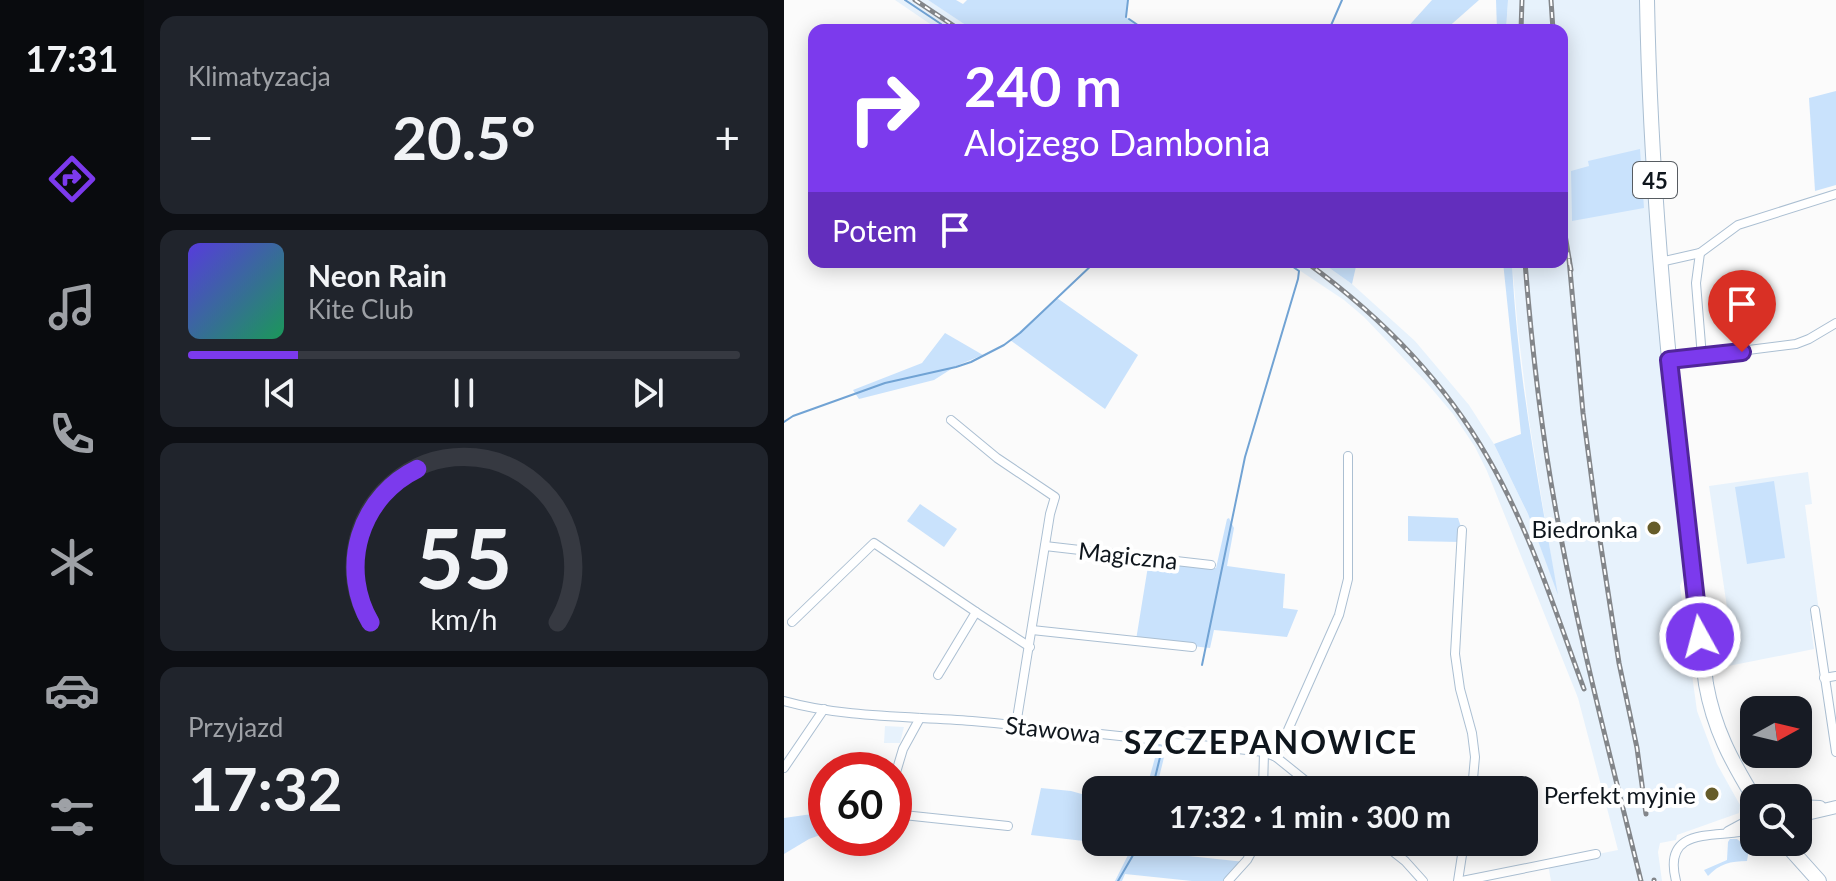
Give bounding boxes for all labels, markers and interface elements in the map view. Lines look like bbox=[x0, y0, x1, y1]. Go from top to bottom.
text: 17:31 bbox=[26, 36, 118, 80]
text: 240 m bbox=[964, 52, 1122, 119]
icon: right bbox=[832, 56, 936, 160]
text: Klimatyzacja bbox=[188, 60, 331, 92]
text: 20.5° bbox=[392, 101, 536, 173]
text: − bbox=[188, 111, 214, 163]
text: + bbox=[714, 111, 740, 163]
text: Alojzego Dambonia bbox=[964, 120, 1270, 164]
icon: directions bbox=[44, 151, 100, 207]
road number: 45 bbox=[1633, 162, 1677, 198]
icon: arrive bbox=[933, 208, 977, 252]
text: Potem bbox=[832, 212, 917, 248]
text: Neon Rain bbox=[308, 257, 447, 293]
pin bbox=[1708, 270, 1776, 352]
icon: music bbox=[44, 279, 100, 335]
icon: arrive bbox=[1720, 282, 1764, 326]
text: Kite Club bbox=[308, 293, 414, 325]
icon: previous bbox=[258, 371, 302, 415]
icon: pause bbox=[442, 371, 486, 415]
icon: next bbox=[626, 371, 670, 415]
icon: phone bbox=[44, 406, 100, 462]
text: 55 bbox=[416, 507, 512, 607]
place label: Biedronka bbox=[1531, 514, 1638, 543]
marker: Biedronka bbox=[1645, 519, 1663, 537]
icon: climate bbox=[44, 534, 100, 590]
street label: Magiczna bbox=[1077, 535, 1179, 575]
position arrow bbox=[1658, 595, 1742, 679]
text: km/h bbox=[431, 603, 497, 637]
icon: car bbox=[44, 662, 100, 718]
north arrow bbox=[1740, 696, 1812, 768]
map controls bbox=[1740, 696, 1812, 856]
street label: Stawowa bbox=[1004, 710, 1102, 748]
text: Przyjazd bbox=[188, 711, 283, 743]
district label: SZCZEPANOWICE bbox=[1124, 722, 1418, 761]
text: 17:32 bbox=[188, 752, 343, 824]
speed limit sign: 60 bbox=[808, 752, 912, 856]
place label: Perfekt myjnie bbox=[1544, 780, 1696, 809]
button: search bbox=[1740, 784, 1812, 856]
marker: Perfekt myjnie bbox=[1703, 785, 1721, 803]
icon: filters bbox=[44, 789, 100, 845]
text: 17:32 · 1 min · 300 m bbox=[1169, 798, 1451, 834]

